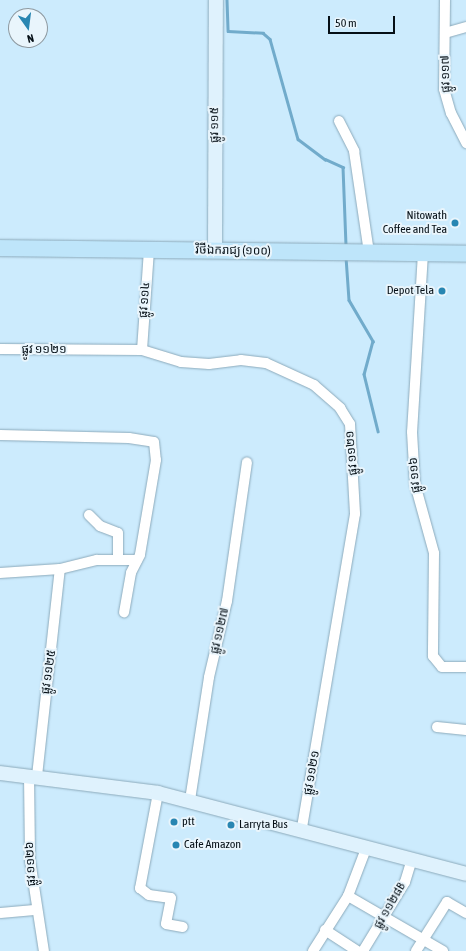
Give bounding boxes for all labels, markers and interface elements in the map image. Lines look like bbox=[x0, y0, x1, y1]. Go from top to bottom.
north arrow bbox=[8, 8, 48, 48]
scale bar bbox=[330, 8, 397, 34]
text: 50 m bbox=[335, 16, 357, 30]
text: N bbox=[26, 32, 35, 45]
street label: ផ្លូវ ១១៧ bbox=[438, 55, 454, 93]
street label: ផ្លូវ ១១៥ bbox=[208, 107, 222, 143]
place label: Nitowath Coffee and Tea bbox=[383, 209, 447, 237]
marker: Nitowath Coffee and Tea bbox=[450, 218, 460, 228]
street label: វិថីឯករាជ្យ (១០០) bbox=[195, 243, 271, 259]
street label: ផ្លូវ ១១៤ bbox=[137, 282, 153, 318]
place label: Depot Tela bbox=[387, 284, 434, 298]
marker: Depot Tela bbox=[437, 286, 447, 296]
street label: ផ្លូវ ១១២១ bbox=[21, 343, 67, 357]
street label: ផ្លូវ ១១២១ bbox=[343, 430, 361, 476]
street label: ផ្លូវ ១១៦ bbox=[406, 456, 424, 494]
street label: ផ្លូវ ១១២៧ bbox=[208, 607, 232, 655]
street label: ផ្លូវ ១១២៥ bbox=[39, 649, 59, 695]
street label: ផ្លូវ ១១២១ bbox=[301, 750, 323, 796]
place label: ptt bbox=[182, 815, 195, 829]
marker: ptt bbox=[169, 817, 179, 827]
place label: Larryta Bus bbox=[239, 818, 288, 832]
marker: Larryta Bus bbox=[226, 820, 236, 830]
place label: Cafe Amazon bbox=[184, 838, 241, 852]
marker: Cafe Amazon bbox=[171, 840, 181, 850]
street label: ផ្លូវ ១១២៦ bbox=[23, 841, 39, 887]
street label: ផ្លូវ ១១២៨B bbox=[371, 880, 409, 932]

